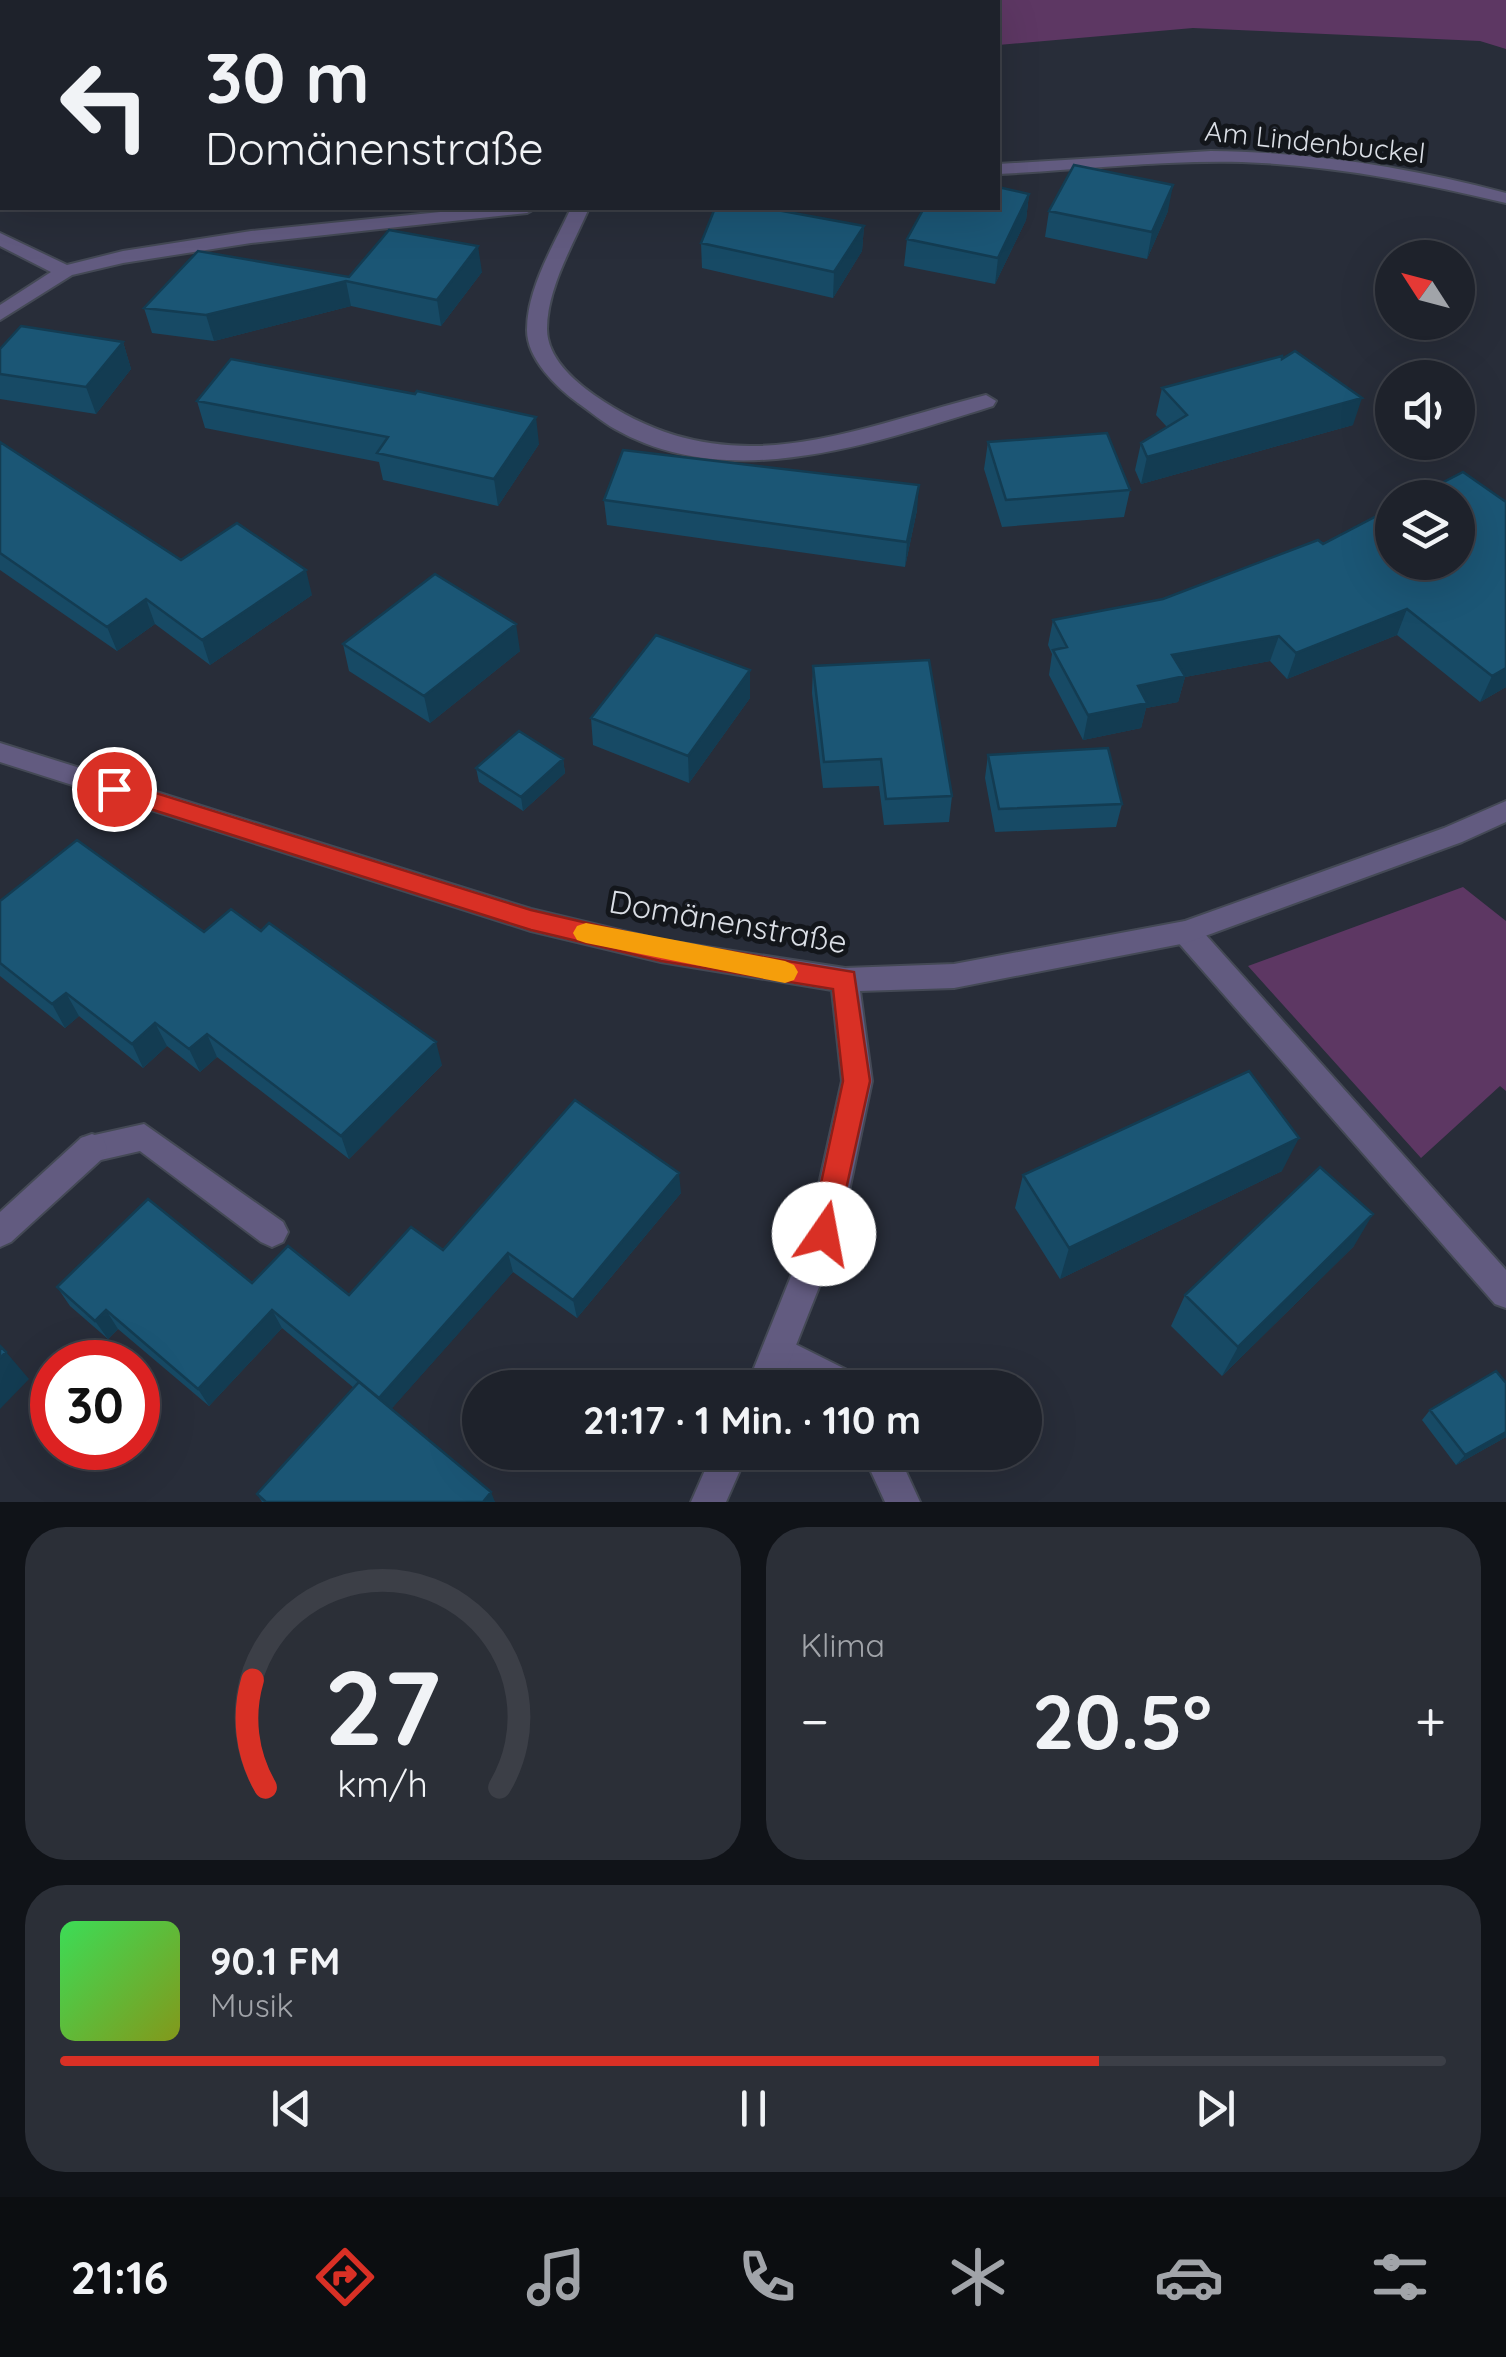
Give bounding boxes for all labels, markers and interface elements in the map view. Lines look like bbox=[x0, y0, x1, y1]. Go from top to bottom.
text: 30 m bbox=[205, 33, 370, 121]
icon: left bbox=[40, 40, 170, 170]
street label: Am Lindenbuckel bbox=[1203, 113, 1427, 170]
text: Domänenstraße bbox=[205, 120, 544, 176]
north arrow bbox=[1375, 240, 1475, 340]
map controls bbox=[1375, 240, 1475, 580]
button: sound bbox=[1375, 360, 1475, 460]
button: layers bbox=[1375, 480, 1475, 580]
pin bbox=[72, 747, 157, 832]
icon: arrive bbox=[87, 762, 142, 817]
street label: Domänenstraße bbox=[606, 880, 850, 962]
position arrow bbox=[772, 1182, 876, 1286]
speed limit sign: 30 bbox=[30, 1340, 160, 1470]
text: 21:17 · 1 Min. · 110 m bbox=[583, 1396, 921, 1444]
text: Klima bbox=[801, 1625, 885, 1665]
text: 27 bbox=[325, 1641, 441, 1771]
text: 20.5° bbox=[1032, 1674, 1212, 1768]
text: − bbox=[801, 1686, 829, 1755]
text: + bbox=[1415, 1686, 1446, 1755]
text: km/h bbox=[337, 1761, 428, 1806]
text: 90.1 FM bbox=[210, 1937, 340, 1985]
text: Musik bbox=[210, 1985, 294, 2025]
icon: previous bbox=[264, 2081, 319, 2136]
icon: pause bbox=[726, 2081, 781, 2136]
icon: next bbox=[1188, 2081, 1243, 2136]
icon: directions bbox=[310, 2242, 380, 2312]
icon: music bbox=[521, 2242, 591, 2312]
icon: phone bbox=[732, 2242, 802, 2312]
icon: climate bbox=[943, 2242, 1013, 2312]
icon: car bbox=[1154, 2242, 1224, 2312]
icon: filters bbox=[1365, 2242, 1435, 2312]
text: 21:16 bbox=[71, 2249, 168, 2305]

